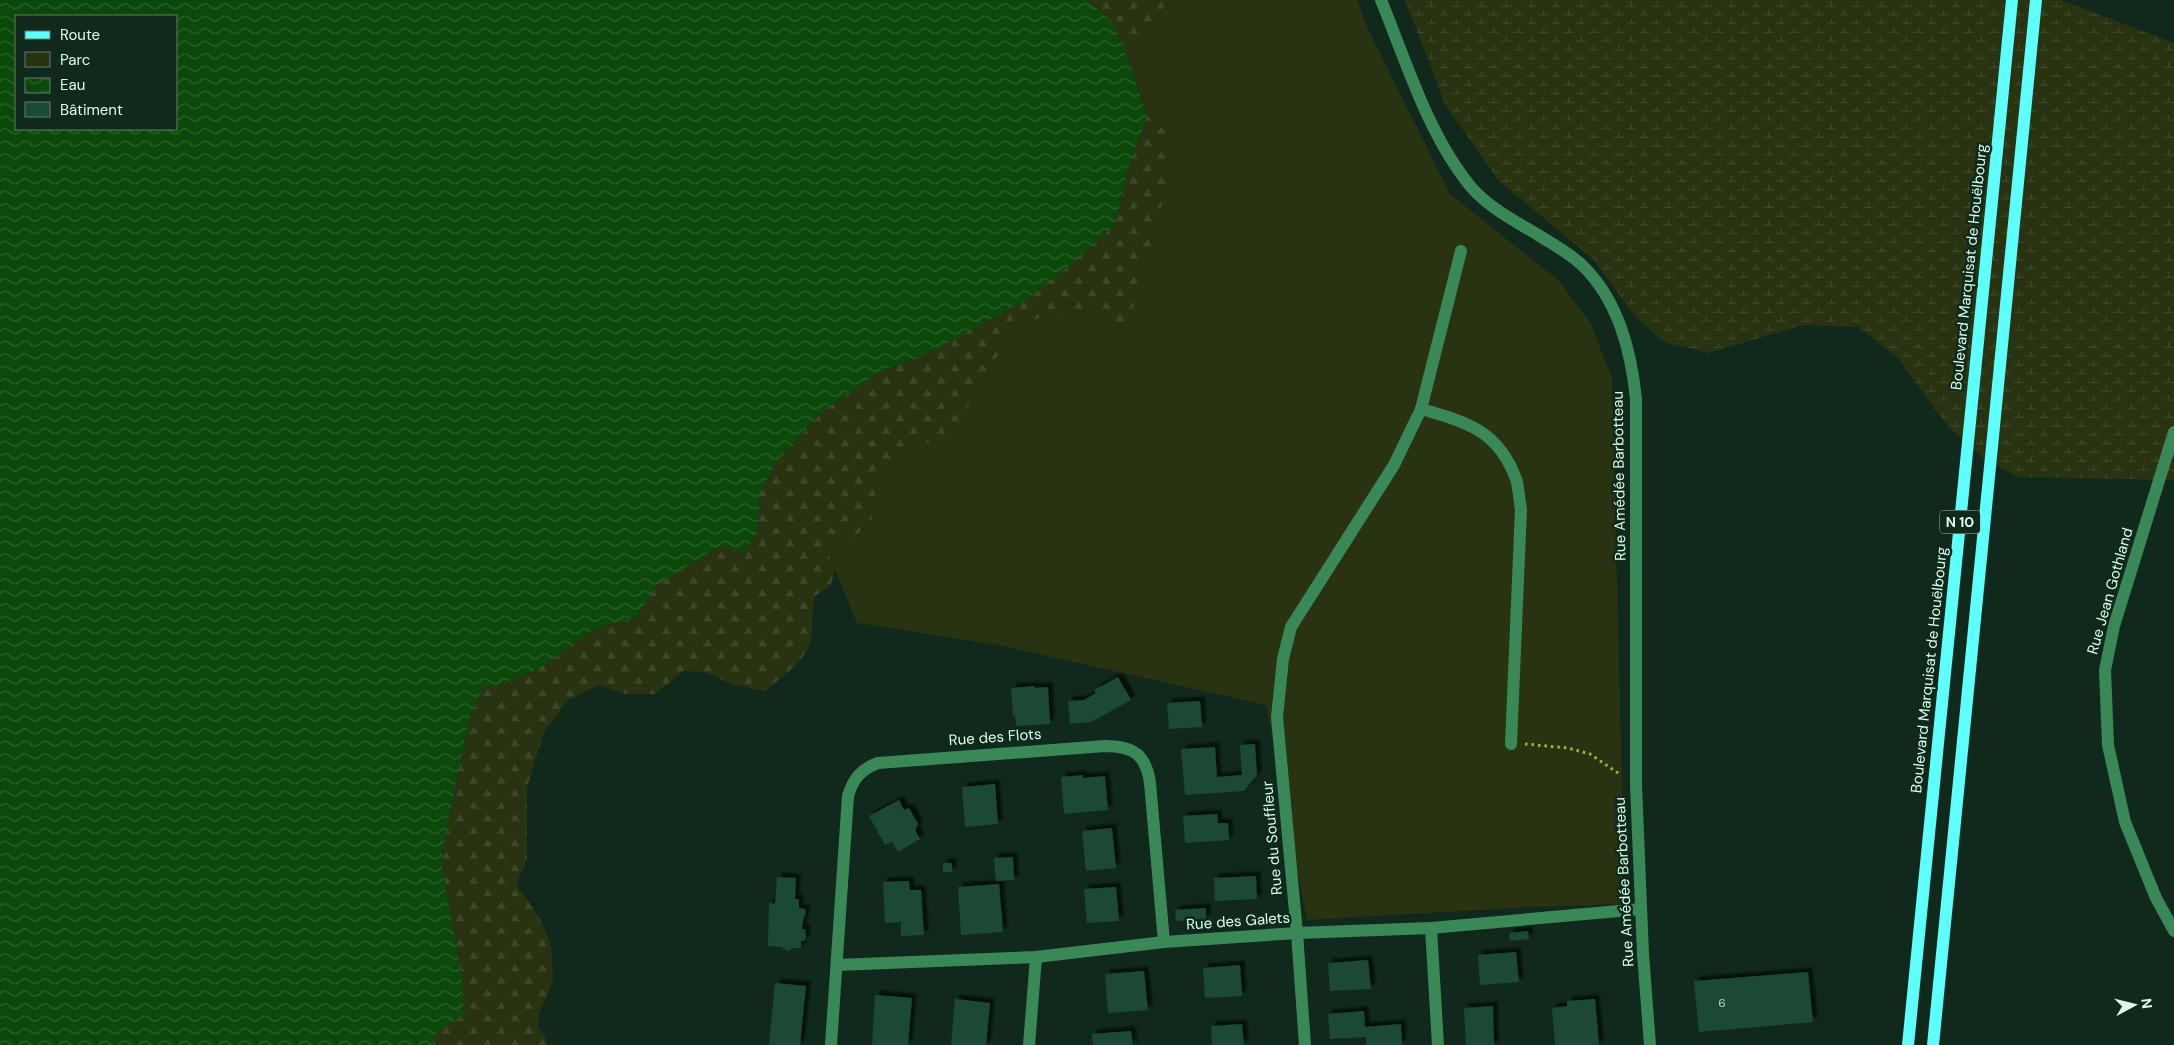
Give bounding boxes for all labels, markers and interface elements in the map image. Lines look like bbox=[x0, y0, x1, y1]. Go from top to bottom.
legend bbox=[15, 15, 178, 130]
text: Route bbox=[60, 25, 100, 45]
text: Parc bbox=[60, 50, 90, 70]
text: Eau bbox=[60, 75, 85, 95]
text: Bâtiment bbox=[60, 100, 123, 120]
street label: Boulevard Marquisat de Houëlbourg bbox=[1946, 143, 1992, 391]
street label: Rue Amédée Barbotteau bbox=[1608, 391, 1630, 561]
road number: N 10 bbox=[1940, 511, 1980, 534]
street label: Rue Jean Gothland bbox=[2082, 525, 2138, 657]
street label: Boulevard Marquisat de Houëlbourg bbox=[1906, 546, 1952, 794]
street label: Rue des Flots bbox=[948, 724, 1042, 750]
street label: Rue du Souffleur bbox=[1257, 780, 1287, 896]
street label: Rue Amédée Barbotteau bbox=[1610, 797, 1638, 967]
street label: Rue des Galets bbox=[1185, 907, 1291, 935]
north arrow bbox=[2109, 980, 2159, 1030]
house number: 6 bbox=[1718, 995, 1726, 1011]
text: N bbox=[2137, 997, 2156, 1010]

